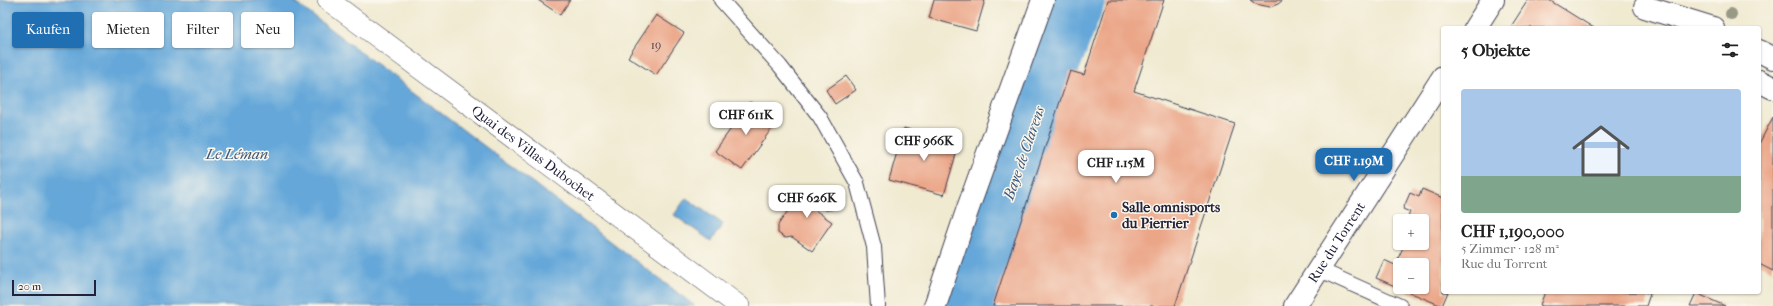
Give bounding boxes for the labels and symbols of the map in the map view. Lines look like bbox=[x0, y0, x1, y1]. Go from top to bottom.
house number: 19 bbox=[651, 38, 661, 52]
street label: Quai des Villas Dubochet bbox=[468, 102, 598, 205]
pin: CHF 611K bbox=[705, 102, 787, 136]
water label: Baye de Clarens bbox=[999, 104, 1049, 203]
pin: CHF 966K bbox=[883, 128, 965, 162]
water label: Le Léman bbox=[205, 145, 268, 163]
pin: CHF 1.19M bbox=[1308, 148, 1400, 182]
pin: CHF 1.15M bbox=[1070, 150, 1162, 184]
pin: CHF 626K bbox=[766, 185, 848, 219]
place label: Salle omnisports du Pierrier bbox=[1122, 199, 1221, 232]
street label: Rue du Torrent bbox=[1304, 199, 1369, 286]
marker: Salle omnisports du Pierrier bbox=[1109, 210, 1119, 220]
scale bar bbox=[12, 278, 96, 297]

